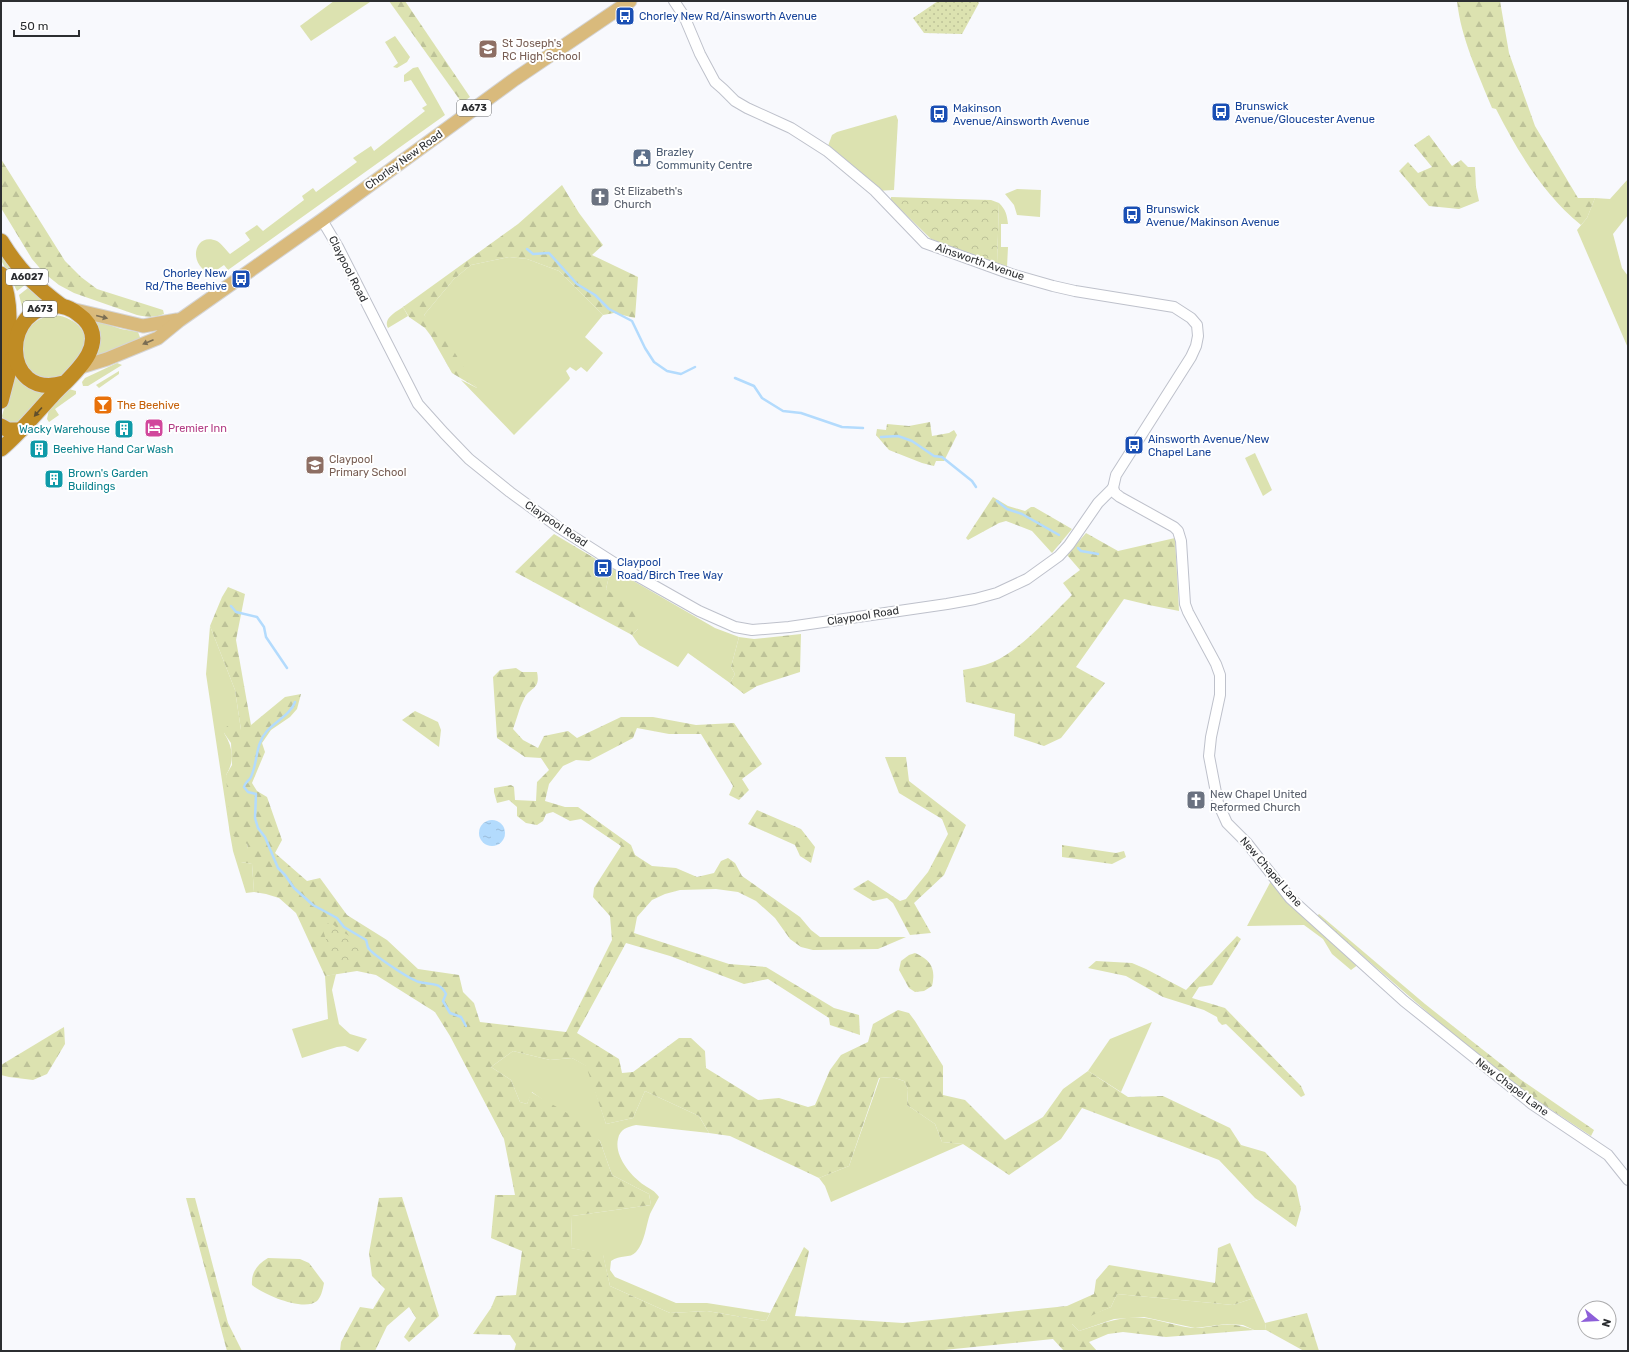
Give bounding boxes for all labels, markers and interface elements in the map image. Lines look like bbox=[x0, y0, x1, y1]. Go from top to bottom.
bus stop icon: Chorley New Rd/Ainsworth Avenue bbox=[614, 5, 636, 27]
place label: Chorley New Rd/Ainsworth Avenue bbox=[639, 10, 817, 23]
scale bar bbox=[14, 12, 79, 38]
text: 50 m bbox=[20, 19, 48, 33]
place label: St Joseph's RC High School bbox=[502, 37, 581, 63]
school or university icon: St Joseph's RC High School bbox=[477, 38, 499, 60]
road number: A673 bbox=[457, 100, 491, 116]
place label: Brunswick Avenue/Gloucester Avenue bbox=[1235, 100, 1375, 126]
bus stop icon: Brunswick Avenue/Gloucester Avenue bbox=[1210, 101, 1232, 123]
place label: Makinson Avenue/Ainsworth Avenue bbox=[953, 102, 1089, 128]
bus stop icon: Makinson Avenue/Ainsworth Avenue bbox=[928, 103, 950, 125]
street label: Chorley New Road bbox=[363, 128, 445, 192]
place label: Brazley Community Centre bbox=[656, 146, 753, 172]
public building icon: Brazley Community Centre bbox=[631, 147, 653, 169]
place label: St Elizabeth's Church bbox=[614, 185, 683, 211]
church icon: St Elizabeth's Church bbox=[589, 186, 611, 208]
place label: Brunswick Avenue/Makinson Avenue bbox=[1146, 203, 1279, 229]
bus stop icon: Brunswick Avenue/Makinson Avenue bbox=[1121, 204, 1143, 226]
street label: Claypool Road bbox=[326, 234, 370, 304]
street label: Ainsworth Avenue bbox=[934, 241, 1026, 283]
place label: Chorley New Rd/The Beehive bbox=[145, 267, 227, 293]
bus stop icon: Chorley New Rd/The Beehive bbox=[230, 268, 252, 290]
road number: A6027 bbox=[6, 269, 48, 285]
road number: A673 bbox=[23, 301, 57, 317]
one-way arrow bbox=[96, 314, 109, 320]
one-way arrow bbox=[141, 339, 153, 345]
bar icon: The Beehive bbox=[92, 394, 114, 416]
place label: The Beehive bbox=[117, 399, 180, 412]
one-way arrow bbox=[33, 407, 42, 417]
hotel icon: Premier Inn bbox=[143, 417, 165, 439]
building icon: Wacky Warehouse bbox=[113, 418, 135, 440]
place label: Premier Inn bbox=[168, 422, 227, 435]
place label: Wacky Warehouse bbox=[19, 423, 110, 436]
place label: Ainsworth Avenue/New Chapel Lane bbox=[1148, 433, 1270, 459]
bus stop icon: Ainsworth Avenue/New Chapel Lane bbox=[1123, 434, 1145, 456]
building icon: Beehive Hand Car Wash bbox=[28, 438, 50, 460]
place label: Beehive Hand Car Wash bbox=[53, 443, 173, 456]
place label: Claypool Primary School bbox=[329, 453, 406, 479]
school or university icon: Claypool Primary School bbox=[304, 454, 326, 476]
place label: Brown's Garden Buildings bbox=[68, 467, 148, 493]
building icon: Brown's Garden Buildings bbox=[43, 468, 65, 490]
street label: Claypool Road bbox=[522, 498, 590, 550]
place label: Claypool Road/Birch Tree Way bbox=[617, 556, 723, 582]
bus stop icon: Claypool Road/Birch Tree Way bbox=[592, 557, 614, 579]
street label: Claypool Road bbox=[826, 604, 900, 628]
place label: New Chapel United Reformed Church bbox=[1210, 788, 1307, 814]
church icon: New Chapel United Reformed Church bbox=[1185, 789, 1207, 811]
street label: New Chapel Lane bbox=[1237, 834, 1305, 910]
street label: New Chapel Lane bbox=[1473, 1055, 1551, 1119]
north arrow bbox=[1577, 1300, 1617, 1340]
text: N bbox=[1599, 1317, 1613, 1329]

